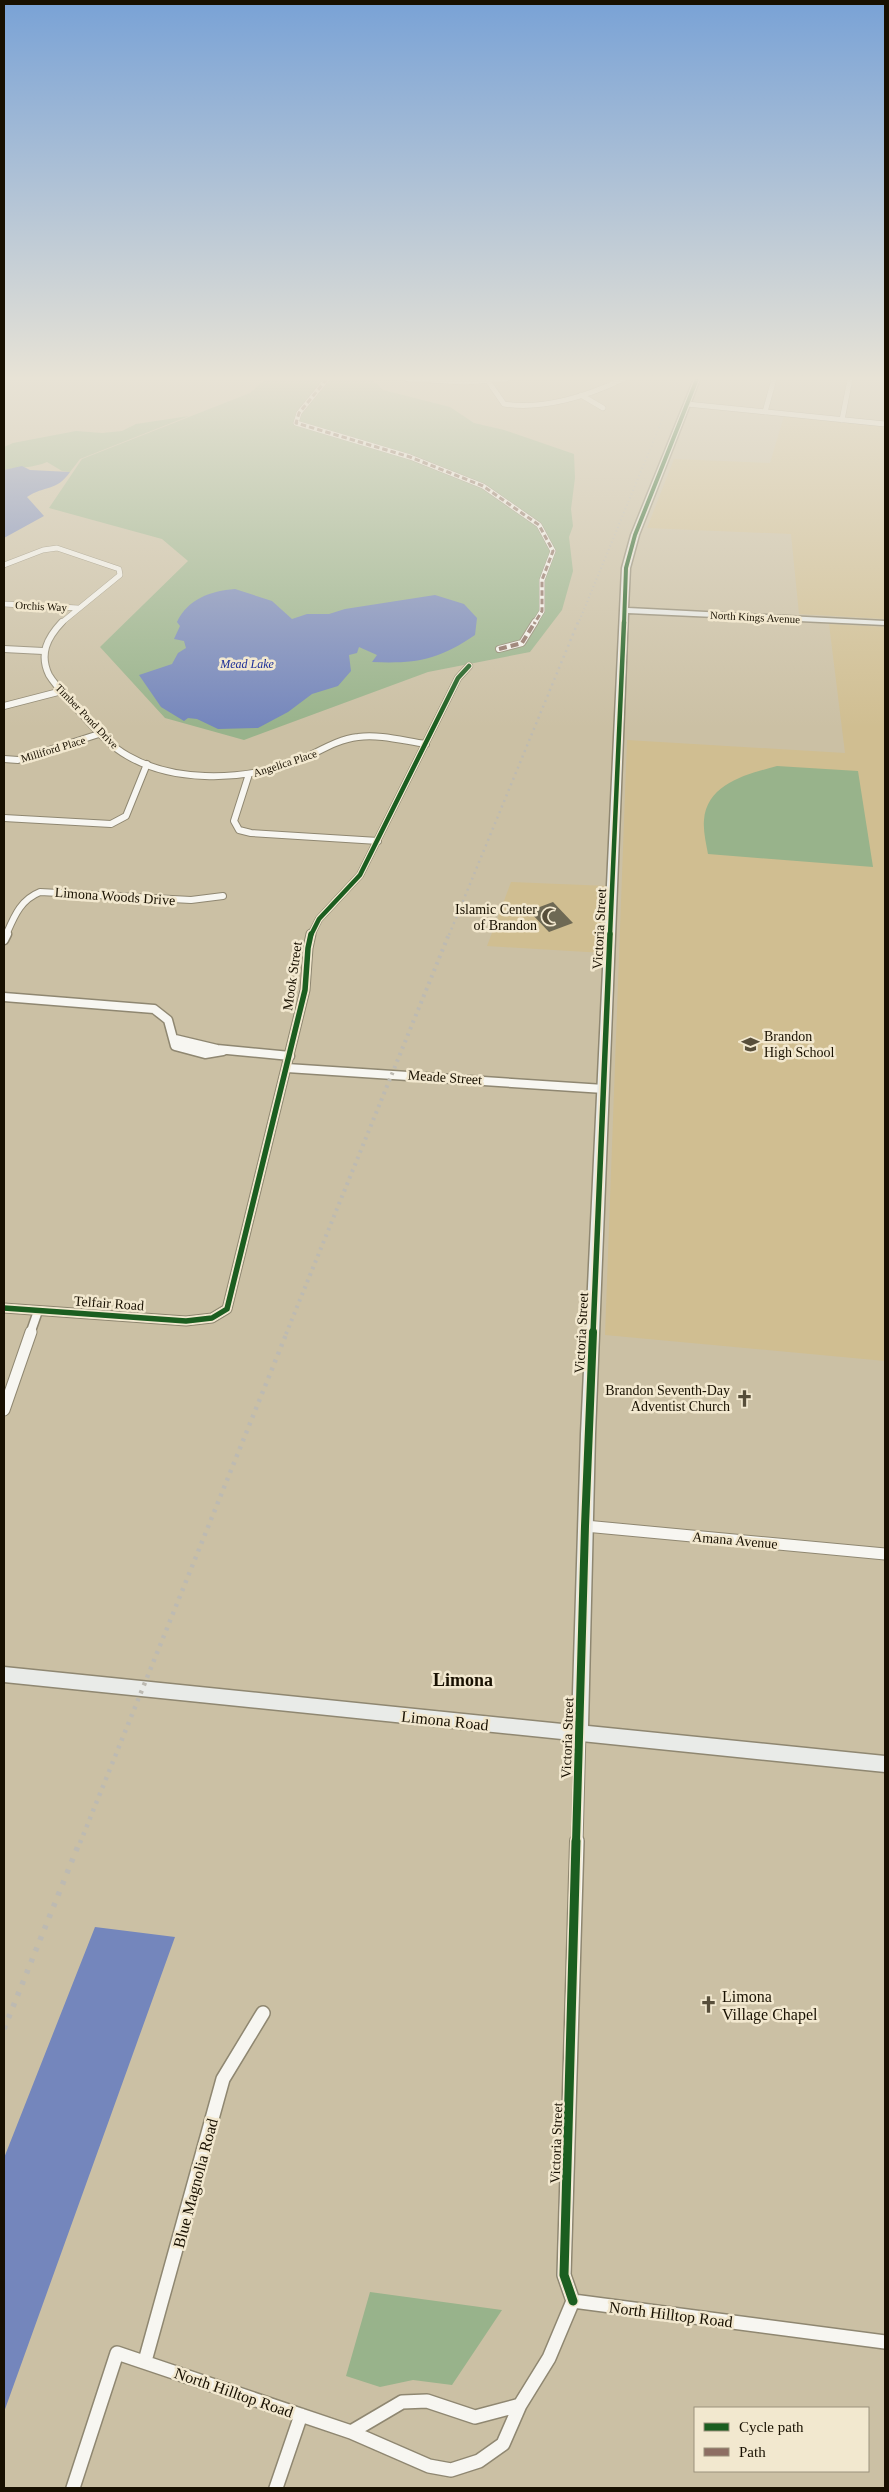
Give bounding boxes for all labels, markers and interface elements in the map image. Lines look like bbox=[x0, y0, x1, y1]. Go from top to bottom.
street label: Orchis Way bbox=[15, 599, 68, 613]
street label: North Kings Avenue bbox=[710, 609, 800, 625]
water label: Mead Lake bbox=[219, 657, 274, 671]
street label: Timber Pond Drive bbox=[53, 681, 121, 751]
street label: Milliford Place bbox=[19, 733, 87, 765]
street label: Angelica Place bbox=[252, 747, 318, 779]
street label: Limona Woods Drive bbox=[54, 885, 176, 908]
street label: Victoria Street bbox=[590, 888, 609, 970]
place label: Islamic Center of Brandon bbox=[455, 902, 537, 933]
mosque icon: Islamic Center of Brandon bbox=[541, 907, 561, 927]
street label: Mook Street bbox=[280, 940, 305, 1012]
place label: Brandon High School bbox=[764, 1029, 835, 1060]
school or university icon: Brandon High School bbox=[740, 1034, 760, 1054]
street label: Meade Street bbox=[407, 1067, 483, 1088]
street label: Victoria Street bbox=[572, 1292, 591, 1374]
street label: Telfair Road bbox=[73, 1294, 144, 1313]
place label: Brandon Seventh-Day Adventist Church bbox=[605, 1383, 730, 1414]
church icon: Brandon Seventh-Day Adventist Church bbox=[734, 1388, 754, 1408]
street label: Amana Avenue bbox=[692, 1529, 778, 1552]
district label: Limona bbox=[433, 1670, 493, 1690]
street label: Victoria Street bbox=[559, 1697, 576, 1779]
street label: Limona Road bbox=[401, 1707, 489, 1734]
place label: Limona Village Chapel bbox=[722, 1988, 818, 2024]
church icon: Limona Village Chapel bbox=[698, 1995, 718, 2015]
street label: Victoria Street bbox=[548, 2102, 565, 2184]
street label: Blue Magnolia Road bbox=[170, 2117, 222, 2250]
street label: North Hilltop Road bbox=[608, 2298, 734, 2332]
street label: North Hilltop Road bbox=[172, 2364, 295, 2422]
legend bbox=[694, 2407, 869, 2472]
text: Cycle path bbox=[739, 2419, 804, 2435]
text: Path bbox=[739, 2444, 766, 2460]

